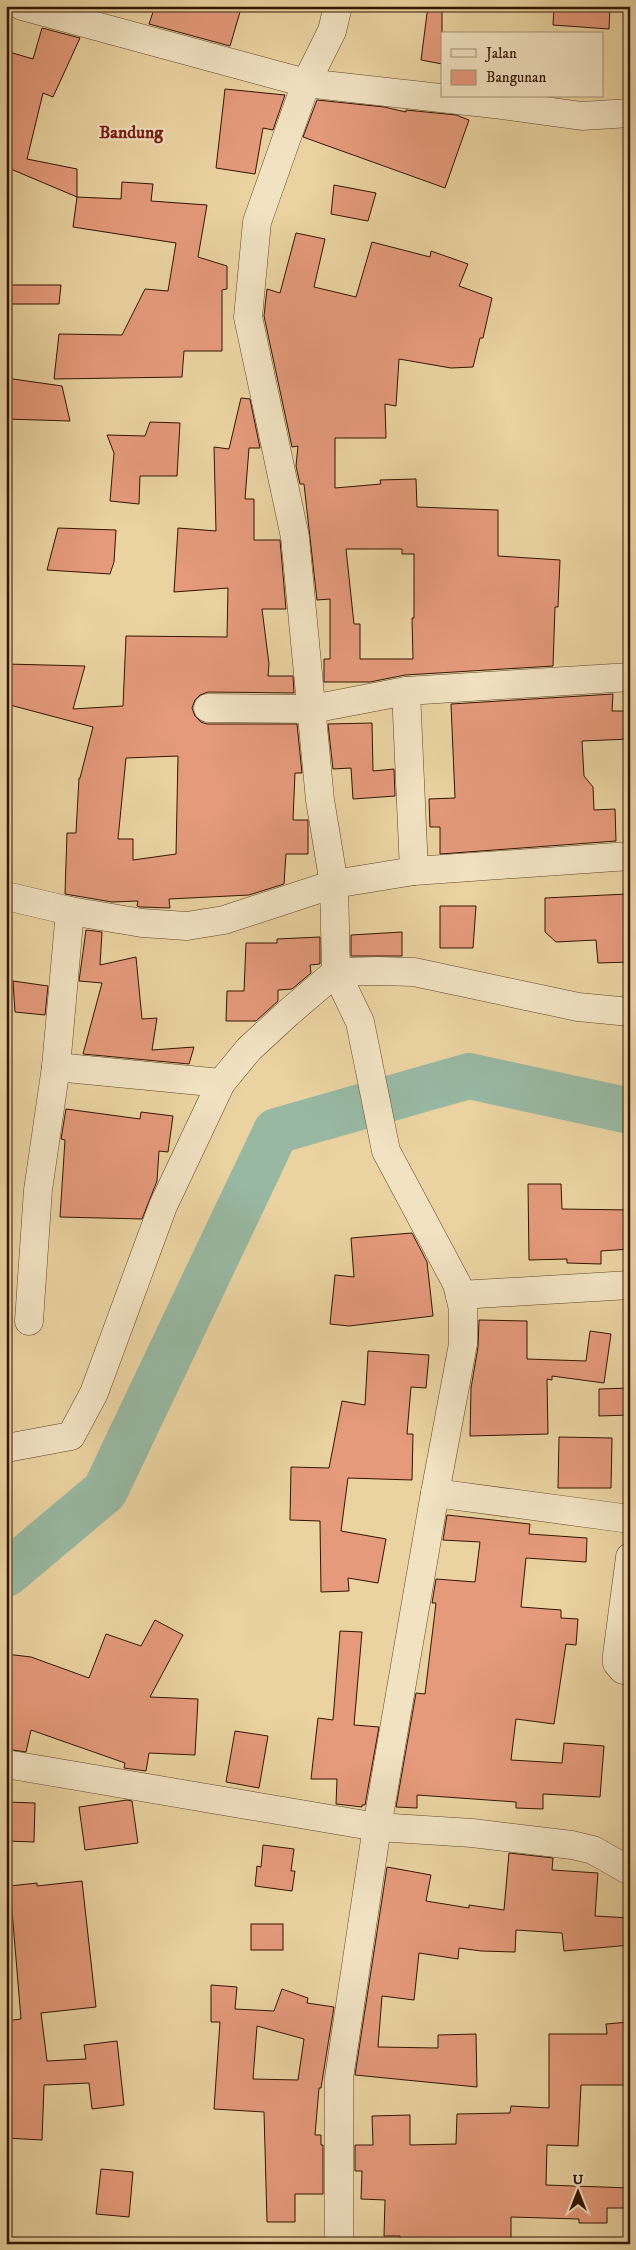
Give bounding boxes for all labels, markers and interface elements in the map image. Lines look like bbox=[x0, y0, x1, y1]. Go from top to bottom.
legend bbox=[441, 32, 604, 98]
text: Jalan bbox=[484, 44, 517, 63]
text: Bangunan bbox=[486, 68, 546, 87]
district label: Bandung bbox=[99, 122, 164, 144]
north arrow bbox=[554, 2168, 604, 2218]
text: U bbox=[573, 2171, 584, 2189]

